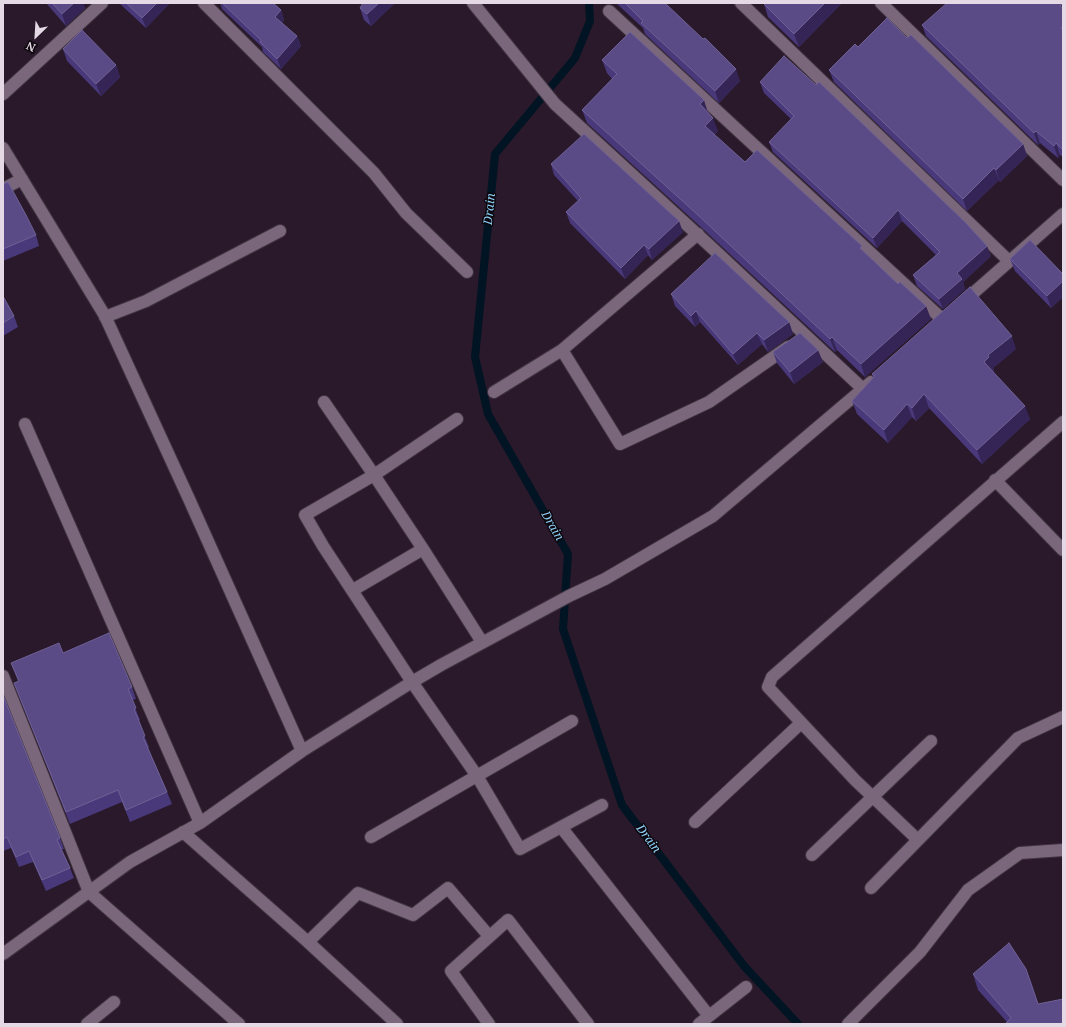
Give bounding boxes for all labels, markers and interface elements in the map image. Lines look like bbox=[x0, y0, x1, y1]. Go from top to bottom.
north arrow bbox=[16, 16, 56, 56]
text: N bbox=[24, 39, 38, 56]
water label: Drain bbox=[481, 192, 499, 226]
water label: Drain bbox=[538, 509, 566, 543]
water label: Drain bbox=[633, 822, 663, 856]

